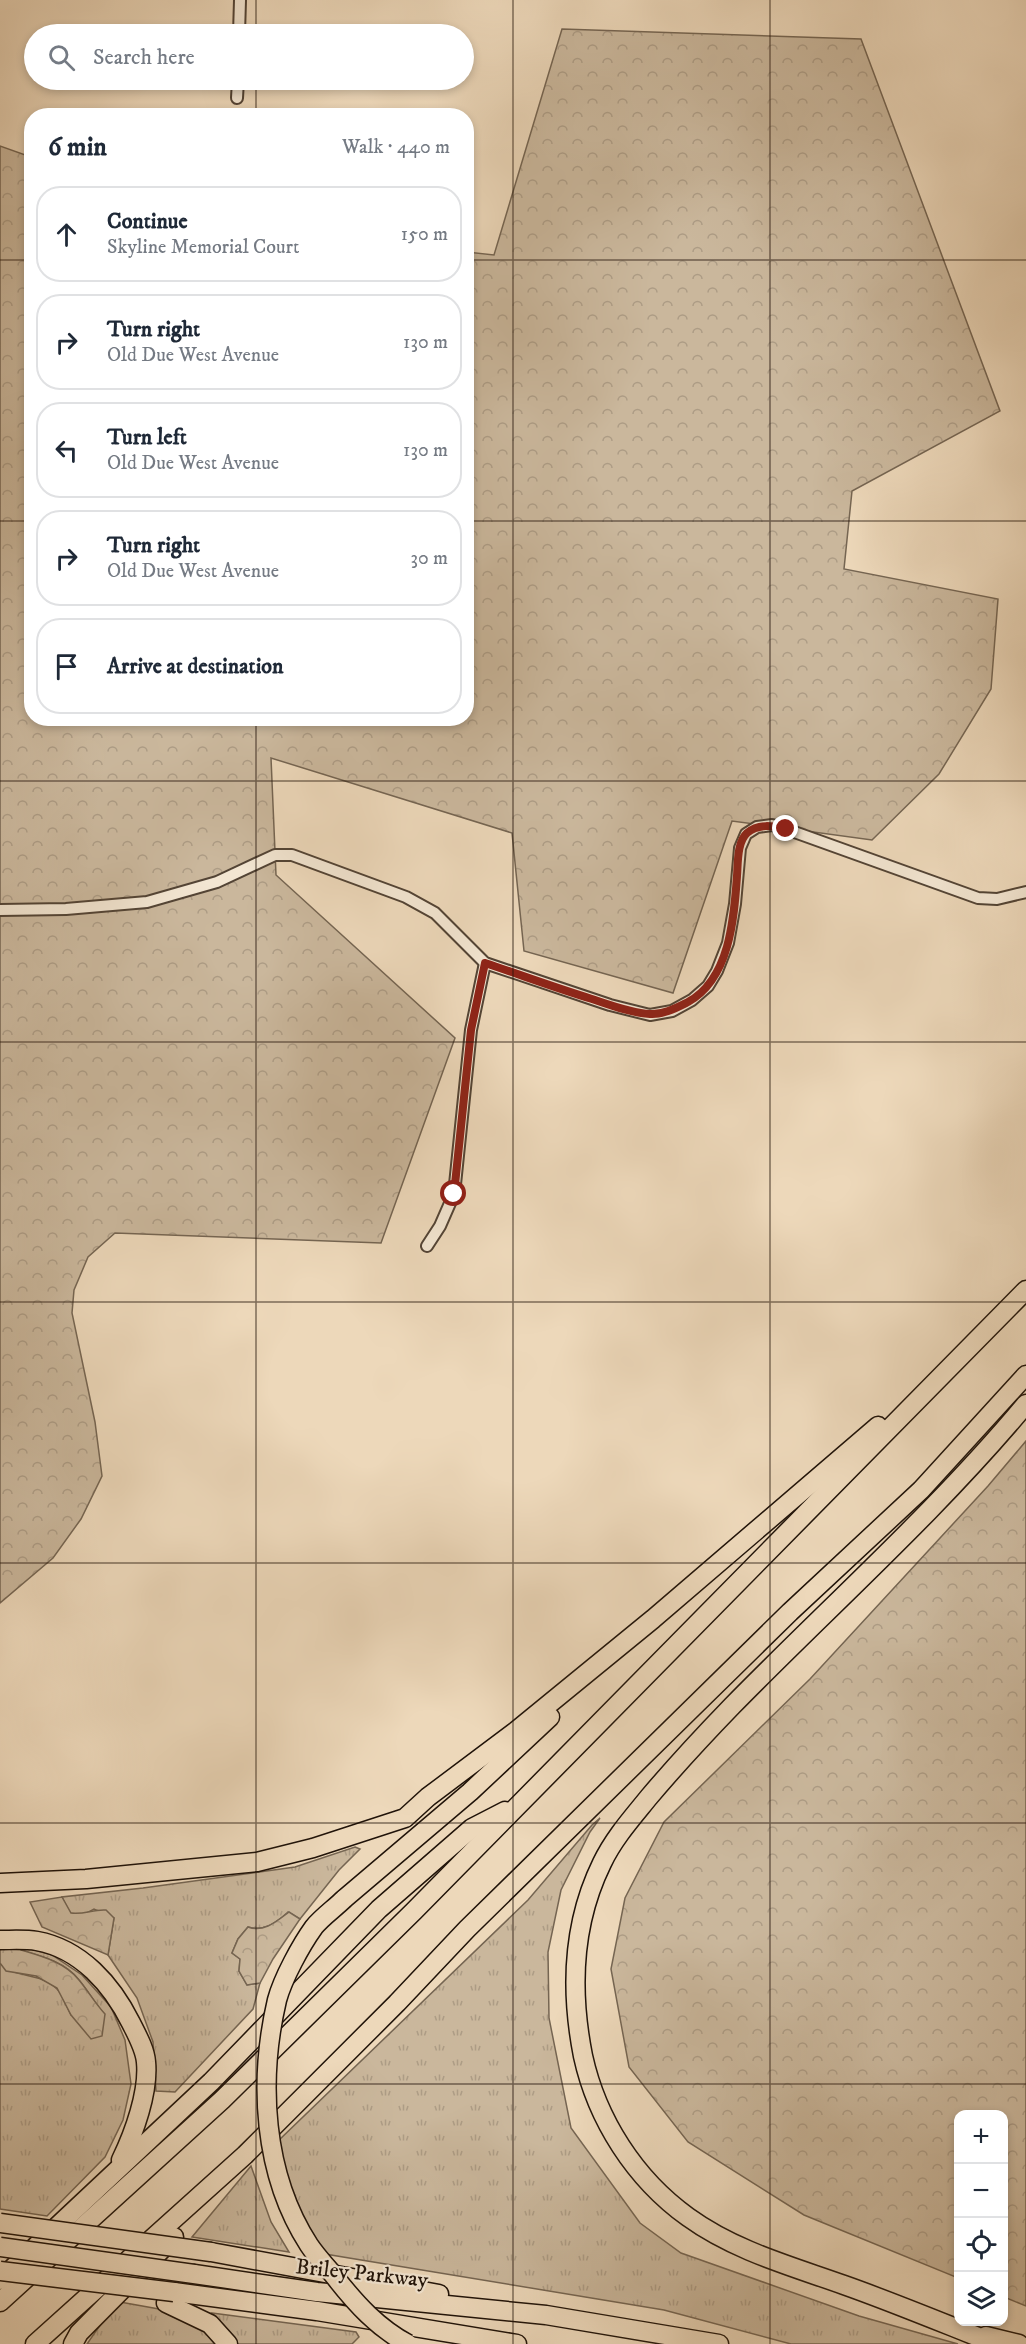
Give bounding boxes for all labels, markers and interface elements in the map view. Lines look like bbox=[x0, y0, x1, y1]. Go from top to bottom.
search box bbox=[24, 24, 474, 90]
icon: search bbox=[45, 41, 78, 74]
text: Search here bbox=[93, 44, 195, 71]
text: 6 min bbox=[48, 131, 107, 164]
text: Walk · 440 m bbox=[342, 135, 450, 160]
text: Continue bbox=[107, 208, 188, 235]
icon: ahead bbox=[50, 218, 83, 251]
text: 150 m bbox=[401, 222, 448, 247]
text: Skyline Memorial Court bbox=[107, 235, 299, 260]
text: Turn right bbox=[107, 316, 200, 343]
icon: right bbox=[50, 326, 83, 359]
text: 130 m bbox=[403, 330, 448, 355]
text: Old Due West Avenue bbox=[107, 343, 279, 368]
text: Turn left bbox=[107, 424, 187, 451]
icon: left bbox=[50, 434, 83, 467]
text: 130 m bbox=[403, 438, 448, 463]
text: Old Due West Avenue bbox=[107, 451, 279, 476]
text: Turn right bbox=[107, 532, 200, 559]
icon: right bbox=[50, 542, 83, 575]
text: 30 m bbox=[410, 546, 448, 571]
text: Old Due West Avenue bbox=[107, 559, 279, 584]
icon: arrive bbox=[50, 650, 83, 683]
text: Arrive at destination bbox=[107, 653, 284, 680]
route end bbox=[772, 815, 798, 841]
route start bbox=[440, 1180, 466, 1206]
map controls bbox=[954, 2110, 1008, 2326]
button: + bbox=[954, 2110, 1008, 2164]
button: − bbox=[954, 2164, 1008, 2218]
button: locate bbox=[954, 2218, 1008, 2272]
street label: Briley Parkway bbox=[294, 2253, 430, 2294]
button: layers bbox=[954, 2272, 1008, 2326]

